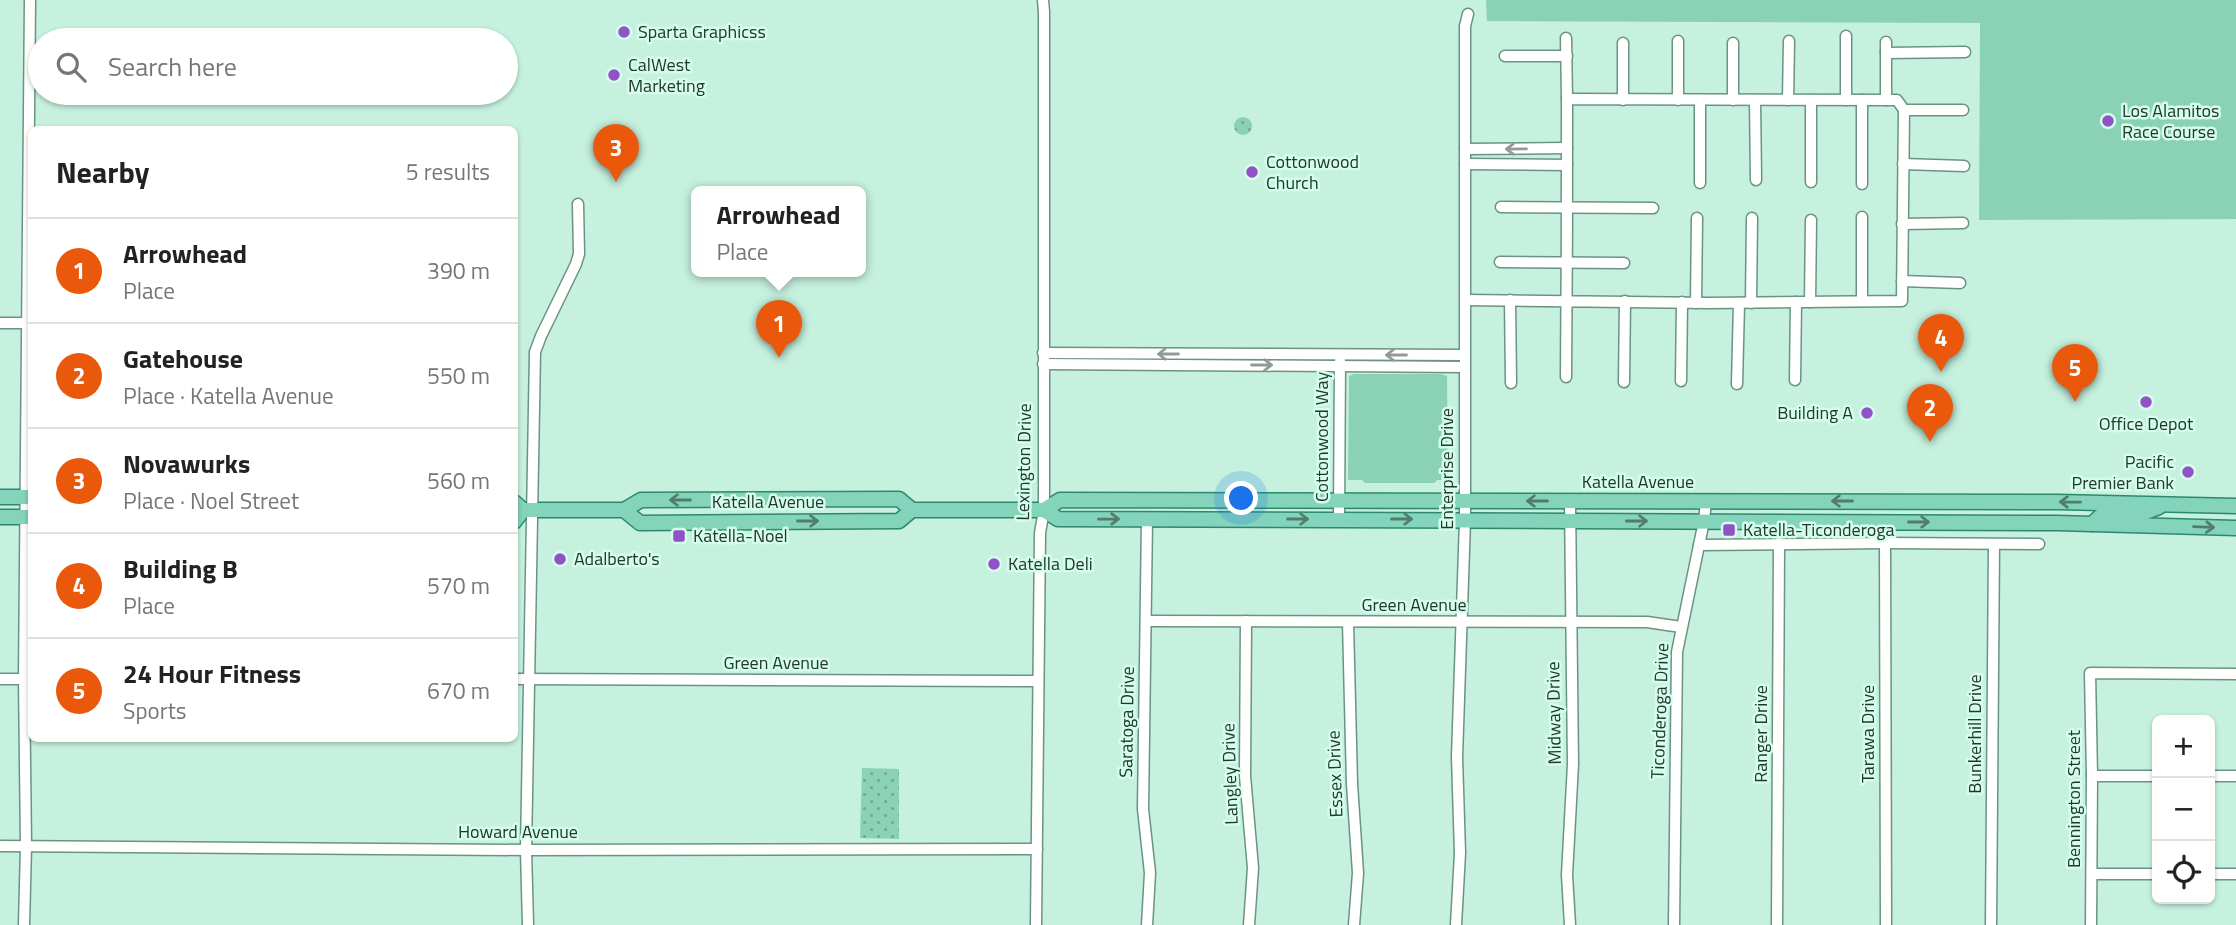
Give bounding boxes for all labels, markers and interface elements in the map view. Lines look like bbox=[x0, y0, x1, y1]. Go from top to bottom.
place label: Sparta Graphicss bbox=[638, 18, 766, 45]
marker: Sparta Graphicss bbox=[616, 24, 632, 40]
search box bbox=[28, 28, 518, 105]
text: Search here bbox=[108, 47, 237, 86]
icon: search bbox=[52, 48, 90, 86]
place label: CalWest Marketing bbox=[628, 51, 705, 99]
marker: CalWest Marketing bbox=[606, 67, 622, 83]
place label: Los Alamitos Race Course bbox=[2122, 97, 2219, 145]
marker: Los Alamitos Race Course bbox=[2100, 113, 2116, 129]
pin: 3 bbox=[593, 124, 639, 182]
one-way arrow bbox=[1505, 142, 1528, 156]
place label: Cottonwood Church bbox=[1266, 148, 1359, 196]
text: Nearby bbox=[56, 149, 149, 195]
text: 5 results bbox=[406, 154, 490, 189]
marker: Cottonwood Church bbox=[1244, 164, 1260, 180]
popup bbox=[691, 186, 866, 277]
text: Arrowhead bbox=[716, 195, 841, 234]
text: Arrowhead bbox=[123, 234, 247, 273]
text: Place bbox=[716, 234, 768, 269]
text: 1 bbox=[73, 253, 85, 288]
text: 390 m bbox=[427, 253, 490, 288]
text: Place bbox=[123, 273, 175, 308]
pin: 1 bbox=[756, 300, 802, 358]
pin: 4 bbox=[1918, 314, 1964, 372]
text: Gatehouse bbox=[123, 339, 243, 378]
pin: 5 bbox=[2052, 344, 2098, 402]
one-way arrow bbox=[1157, 347, 1180, 361]
one-way arrow bbox=[1385, 348, 1408, 362]
text: 2 bbox=[73, 358, 85, 393]
text: 550 m bbox=[427, 358, 490, 393]
one-way arrow bbox=[1250, 358, 1273, 372]
street label: Cottonwood Way bbox=[1308, 372, 1335, 502]
text: Place · Katella Avenue bbox=[123, 378, 334, 413]
pin: 2 bbox=[1907, 384, 1953, 442]
marker: Office Depot bbox=[2138, 394, 2154, 410]
place label: Building A bbox=[1777, 399, 1853, 426]
street label: Lexington Drive bbox=[1009, 403, 1038, 521]
marker: Building A bbox=[1859, 405, 1875, 421]
street label: Enterprise Drive bbox=[1433, 408, 1460, 530]
place label: Office Depot bbox=[2099, 410, 2194, 437]
text: Novawurks bbox=[123, 444, 250, 483]
place label: Pacific Premier Bank bbox=[2072, 448, 2174, 496]
text: 3 bbox=[73, 463, 85, 498]
text: 560 m bbox=[427, 463, 490, 498]
marker: Pacific Premier Bank bbox=[2180, 464, 2196, 480]
street label: Katella Avenue bbox=[1582, 468, 1694, 495]
your location bbox=[1224, 481, 1258, 515]
text: Place · Noel Street bbox=[123, 483, 299, 518]
street label: Katella Avenue bbox=[712, 488, 824, 515]
one-way arrow bbox=[669, 493, 692, 507]
one-way arrow bbox=[1526, 494, 1549, 508]
one-way arrow bbox=[1831, 494, 1854, 508]
one-way arrow bbox=[2059, 496, 2082, 509]
one-way arrow bbox=[1098, 512, 1121, 526]
one-way arrow bbox=[1286, 512, 1309, 526]
one-way arrow bbox=[1390, 513, 1413, 526]
one-way arrow bbox=[1626, 514, 1649, 528]
one-way arrow bbox=[796, 515, 819, 528]
one-way arrow bbox=[1908, 515, 1931, 529]
place label: Katella-Ticonderoga bbox=[1743, 516, 1895, 543]
one-way arrow bbox=[2192, 520, 2215, 533]
place label: Katella-Noel bbox=[693, 522, 788, 549]
marker: Katella-Ticonderoga bbox=[1721, 522, 1737, 538]
marker: Katella-Noel bbox=[671, 528, 687, 544]
place label: Adalberto's bbox=[574, 545, 660, 572]
text: Building B bbox=[123, 549, 238, 588]
place label: Katella Deli bbox=[1008, 550, 1093, 577]
marker: Adalberto's bbox=[552, 551, 568, 567]
marker: Katella Deli bbox=[986, 556, 1002, 572]
text: 4 bbox=[73, 568, 85, 603]
text: 570 m bbox=[427, 568, 490, 603]
text: Place bbox=[123, 588, 175, 623]
street label: Green Avenue bbox=[1361, 591, 1467, 618]
street label: Ticonderoga Drive bbox=[1644, 643, 1675, 779]
street label: Green Avenue bbox=[723, 649, 829, 676]
text: 24 Hour Fitness bbox=[123, 654, 301, 693]
street label: Midway Drive bbox=[1539, 661, 1568, 765]
street label: Saratoga Drive bbox=[1112, 666, 1141, 778]
text: 5 bbox=[73, 673, 85, 708]
text: 670 m bbox=[427, 673, 490, 708]
street label: Bunkerhill Drive bbox=[1961, 674, 1988, 794]
street label: Ranger Drive bbox=[1747, 685, 1774, 783]
street label: Tarawa Drive bbox=[1854, 685, 1881, 783]
text: Sports bbox=[123, 693, 186, 728]
map controls bbox=[2152, 715, 2215, 904]
button: + bbox=[2152, 715, 2215, 778]
street label: Langley Drive bbox=[1214, 723, 1245, 825]
street label: Bennington Street bbox=[2060, 729, 2087, 868]
street label: Essex Drive bbox=[1319, 730, 1350, 818]
button: − bbox=[2152, 778, 2215, 841]
street label: Howard Avenue bbox=[458, 818, 578, 845]
button: locate bbox=[2152, 841, 2215, 904]

